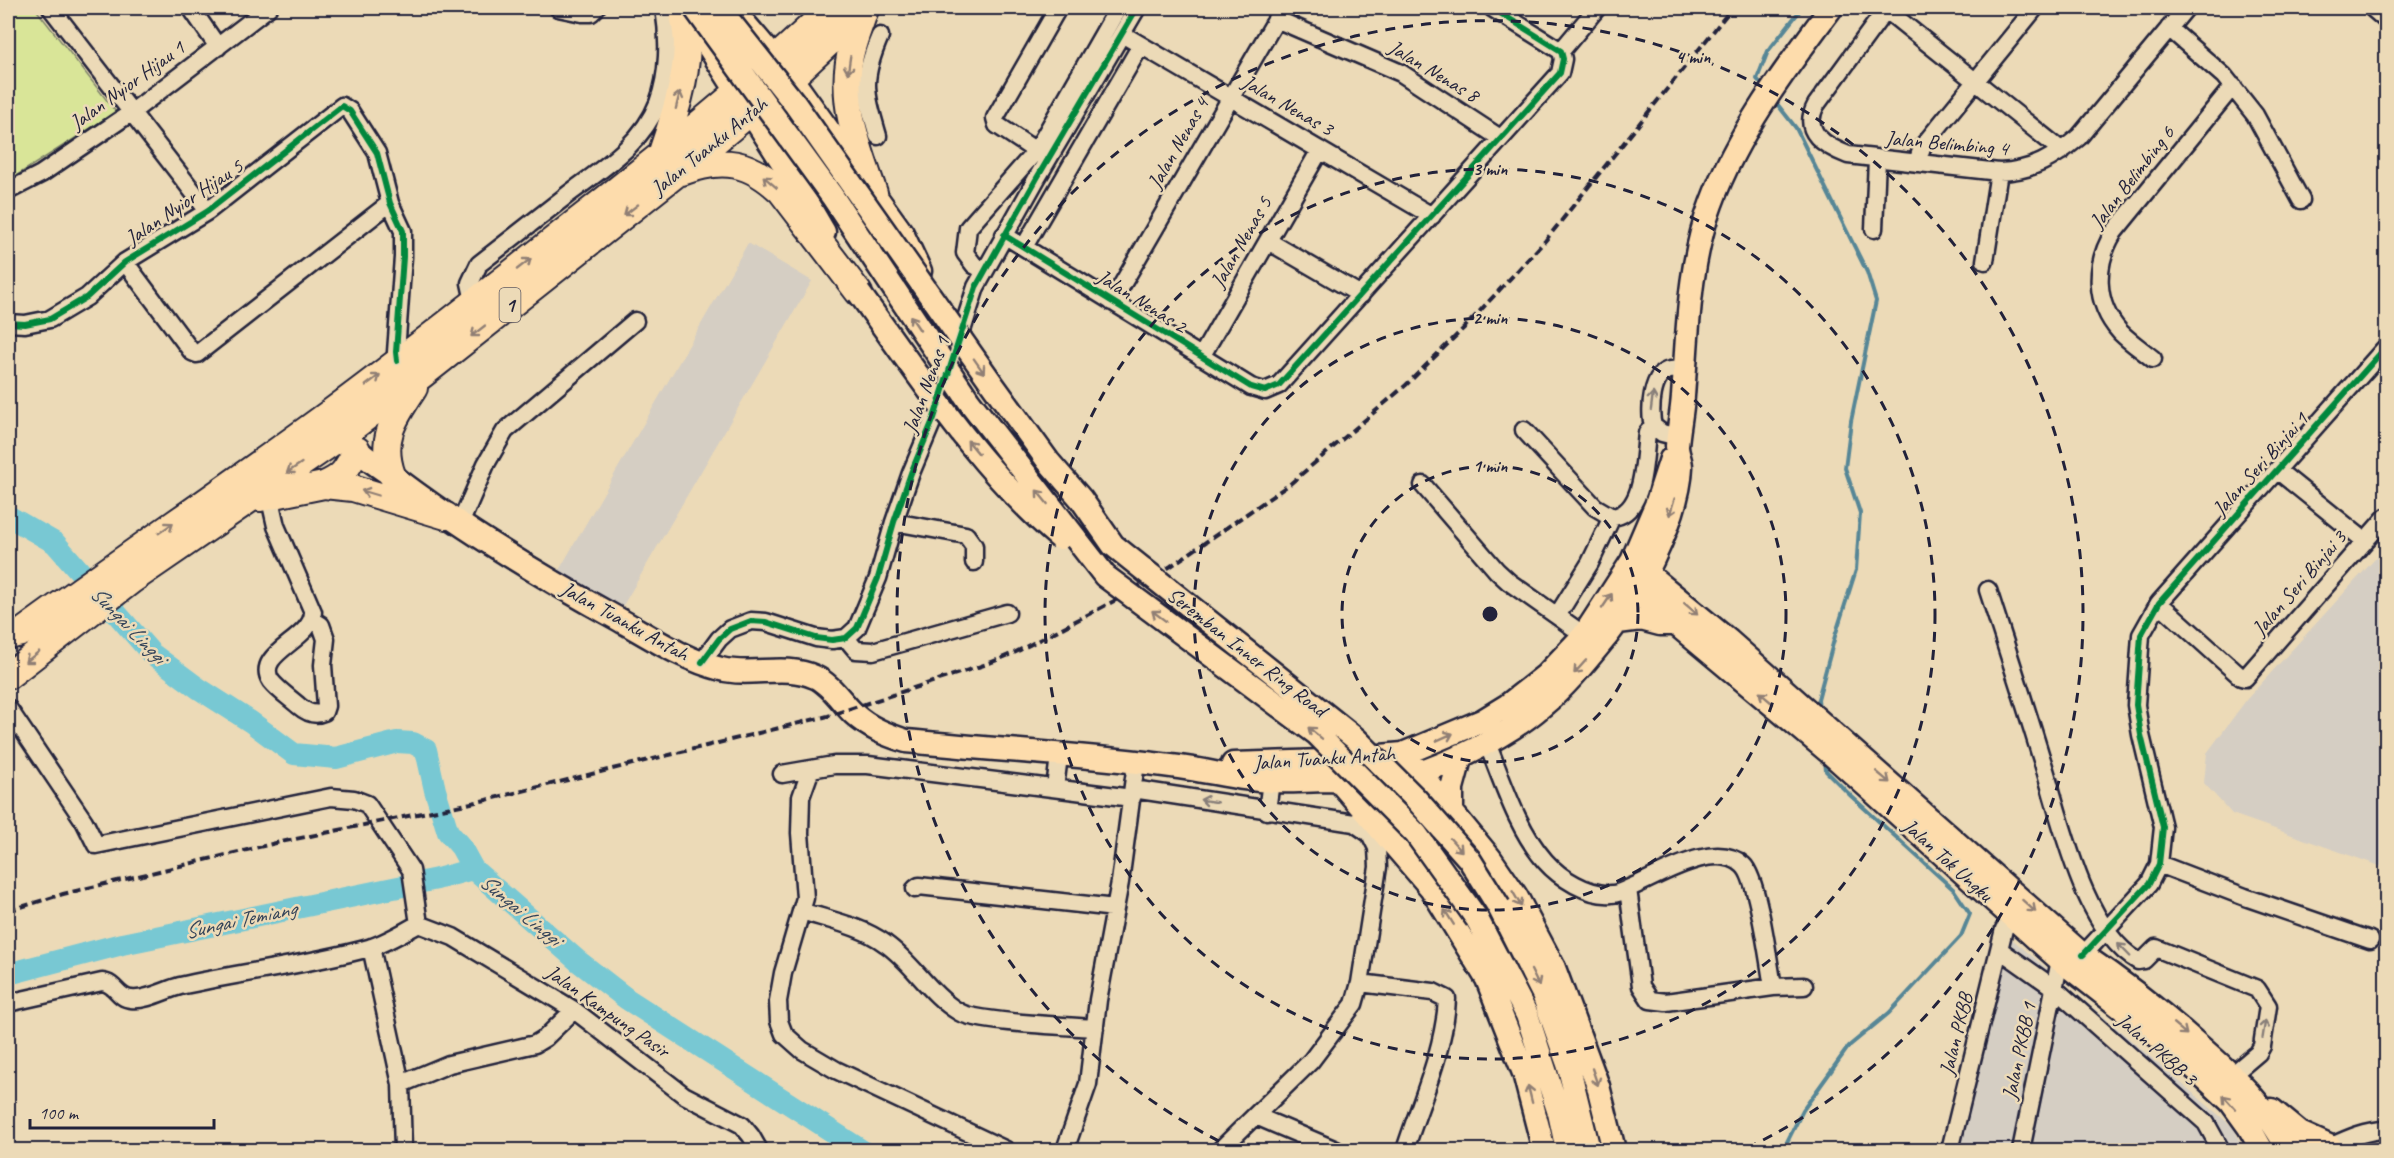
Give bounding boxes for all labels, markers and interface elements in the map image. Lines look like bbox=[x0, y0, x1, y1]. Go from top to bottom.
street label: Jalan Nenas 8 bbox=[1383, 33, 1486, 109]
street label: Jalan Nyior Hijau 1 bbox=[64, 34, 191, 136]
text: 4 min bbox=[1676, 46, 1711, 68]
one-way arrow bbox=[843, 55, 854, 75]
street label: Jalan Nenas 3 bbox=[1237, 68, 1340, 142]
street label: Jalan Tuanku Antah bbox=[645, 90, 773, 201]
one-way arrow bbox=[673, 90, 685, 109]
street label: Jalan Nenas 4 bbox=[1141, 91, 1216, 194]
street label: Jalan Belimbing 6 bbox=[2083, 120, 2181, 234]
street label: Jalan Belimbing 4 bbox=[1883, 125, 2012, 162]
street label: Jalan Nyior Hijau 5 bbox=[120, 152, 249, 251]
text: 3 min bbox=[1473, 158, 1508, 180]
one-way arrow bbox=[763, 175, 778, 189]
street label: Jalan Nenas 5 bbox=[1204, 190, 1278, 293]
one-way arrow bbox=[623, 204, 639, 217]
one-way arrow bbox=[515, 257, 531, 270]
street label: Jalan Nenas 2 bbox=[1091, 263, 1193, 340]
road number: 1 bbox=[500, 288, 520, 322]
text: 2 min bbox=[1473, 307, 1508, 329]
one-way arrow bbox=[909, 314, 922, 331]
one-way arrow bbox=[470, 325, 486, 338]
street label: Jalan Nenas 1 bbox=[896, 332, 956, 438]
one-way arrow bbox=[974, 357, 986, 374]
one-way arrow bbox=[364, 374, 380, 386]
one-way arrow bbox=[1647, 392, 1658, 412]
street label: Jalan Seri Binjai 1 bbox=[2206, 405, 2315, 522]
one-way arrow bbox=[967, 439, 980, 455]
text: 1 min bbox=[1473, 455, 1508, 477]
one-way arrow bbox=[287, 462, 303, 474]
one-way arrow bbox=[361, 487, 380, 498]
one-way arrow bbox=[1036, 489, 1049, 505]
one-way arrow bbox=[1666, 497, 1677, 516]
one-way arrow bbox=[158, 522, 174, 534]
street label: Jalan Seri Binjai 3 bbox=[2246, 524, 2353, 642]
street label: Jalan Tuanku Antah bbox=[556, 575, 695, 667]
water label: Sungai Linggi bbox=[84, 580, 176, 673]
street label: Seremban Inner Ring Road bbox=[1162, 582, 1335, 725]
one-way arrow bbox=[1601, 593, 1613, 609]
one-way arrow bbox=[1683, 602, 1698, 616]
centre of rings bbox=[1480, 604, 1500, 624]
one-way arrow bbox=[1151, 610, 1167, 623]
one-way arrow bbox=[25, 651, 41, 663]
one-way arrow bbox=[1573, 659, 1587, 674]
one-way arrow bbox=[1758, 692, 1774, 705]
one-way arrow bbox=[1307, 727, 1323, 740]
one-way arrow bbox=[1435, 731, 1454, 742]
street label: Jalan Tuanku Antah bbox=[1251, 740, 1397, 776]
one-way arrow bbox=[1875, 770, 1890, 784]
one-way arrow bbox=[1200, 795, 1219, 806]
street label: Jalan Tok Ungku bbox=[1897, 812, 1999, 908]
one-way arrow bbox=[1449, 838, 1463, 853]
water label: Sungai Linggi bbox=[474, 868, 571, 955]
one-way arrow bbox=[1511, 890, 1523, 907]
water label: Sungai Temiang bbox=[182, 894, 301, 945]
one-way arrow bbox=[2021, 899, 2036, 913]
one-way arrow bbox=[1443, 909, 1455, 926]
one-way arrow bbox=[2117, 942, 2131, 957]
street label: Jalan Kampung Pasir bbox=[540, 958, 676, 1064]
one-way arrow bbox=[1529, 969, 1541, 987]
street label: Jalan PKBB bbox=[1933, 988, 1979, 1079]
street label: Jalan PKBB 1 bbox=[1996, 999, 2042, 1103]
street label: Jalan PKBB 3 bbox=[2111, 1006, 2204, 1092]
one-way arrow bbox=[2259, 1020, 2270, 1040]
one-way arrow bbox=[2172, 1022, 2187, 1036]
one-way arrow bbox=[1590, 1067, 1601, 1086]
one-way arrow bbox=[1523, 1085, 1535, 1104]
scale bar bbox=[30, 1092, 214, 1130]
one-way arrow bbox=[2222, 1095, 2236, 1110]
text: 100 m bbox=[39, 1102, 80, 1124]

